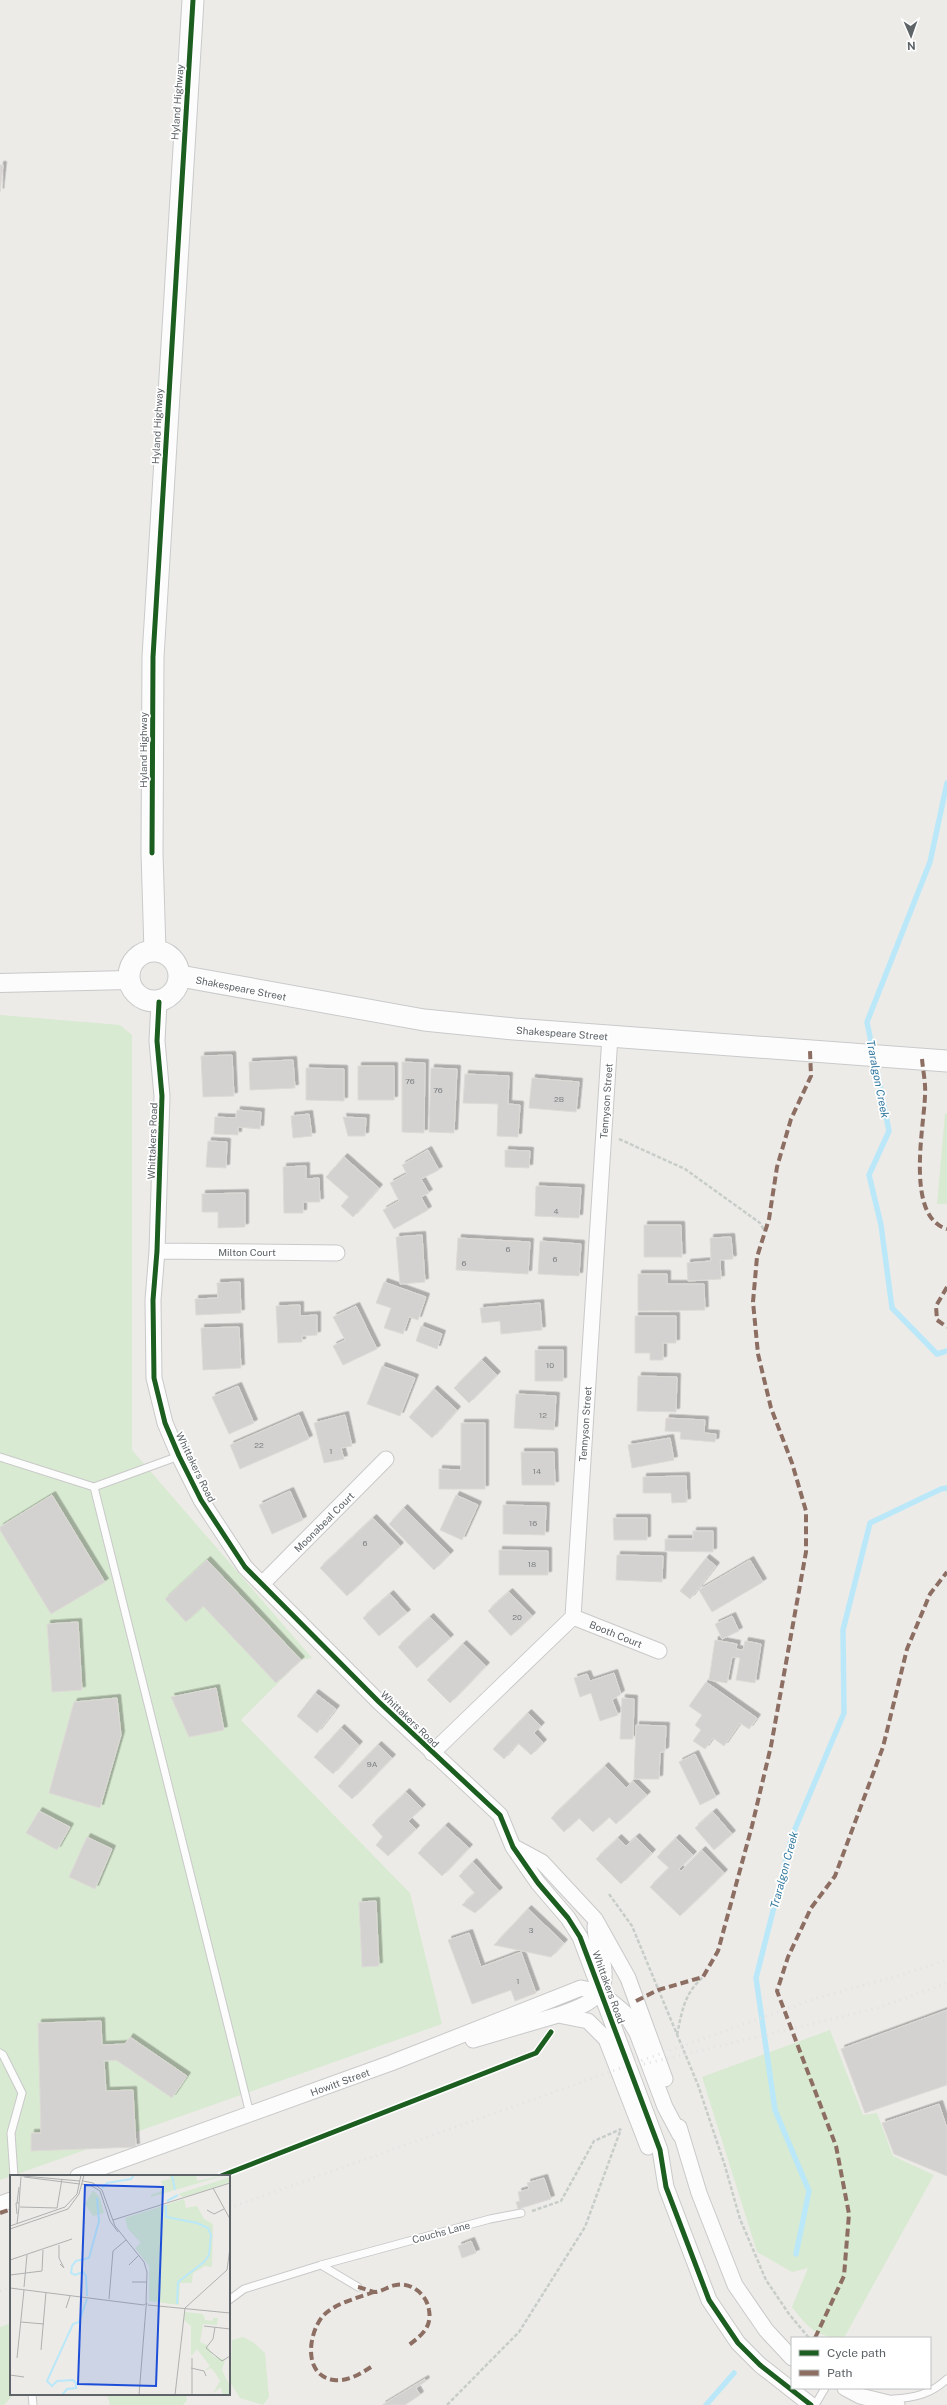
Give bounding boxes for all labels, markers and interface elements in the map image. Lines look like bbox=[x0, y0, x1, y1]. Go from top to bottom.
north arrow bbox=[891, 16, 931, 56]
text: N bbox=[907, 40, 916, 52]
street label: Hyland Highway bbox=[168, 63, 186, 140]
street label: Hyland Highway bbox=[149, 387, 165, 464]
street label: Hyland Highway bbox=[137, 711, 149, 788]
street label: Shakespeare Street bbox=[195, 973, 288, 1003]
street label: Shakespeare Street bbox=[516, 1024, 609, 1042]
water label: Traralgon Creek bbox=[865, 1039, 891, 1119]
street label: Tennyson Street bbox=[597, 1063, 615, 1139]
house number: 76 bbox=[405, 1076, 415, 1086]
house number: 76 bbox=[433, 1085, 443, 1095]
house number: 2B bbox=[554, 1094, 564, 1104]
street label: Whittakers Road bbox=[145, 1102, 159, 1179]
house number: 4 bbox=[553, 1206, 559, 1216]
house number: 6 bbox=[506, 1244, 511, 1254]
street label: Milton Court bbox=[218, 1246, 276, 1258]
house number: 6 bbox=[553, 1254, 558, 1264]
house number: 6 bbox=[462, 1258, 467, 1268]
house number: 10 bbox=[546, 1360, 554, 1370]
street label: Tennyson Street bbox=[576, 1386, 594, 1462]
house number: 12 bbox=[539, 1410, 547, 1420]
street label: Whittakers Road bbox=[174, 1430, 218, 1504]
house number: 22 bbox=[254, 1440, 264, 1450]
house number: 1 bbox=[329, 1446, 333, 1456]
house number: 14 bbox=[533, 1466, 541, 1476]
street label: Moonabeal Court bbox=[291, 1489, 357, 1555]
house number: 16 bbox=[529, 1518, 537, 1528]
house number: 6 bbox=[363, 1538, 368, 1548]
house number: 18 bbox=[528, 1559, 536, 1569]
house number: 20 bbox=[512, 1612, 522, 1622]
street label: Booth Court bbox=[588, 1618, 644, 1650]
street label: Whittakers Road bbox=[378, 1688, 442, 1750]
house number: 9A bbox=[367, 1759, 378, 1769]
water label: Traralgon Creek bbox=[768, 1830, 800, 1910]
house number: 3 bbox=[528, 1925, 534, 1935]
street label: Whittakers Road bbox=[590, 1949, 628, 2025]
house number: 1 bbox=[516, 1976, 520, 1986]
street label: Howitt Street bbox=[309, 2066, 371, 2098]
inset map bbox=[10, 2175, 230, 2395]
street label: Couchs Lane bbox=[411, 2218, 472, 2245]
legend bbox=[791, 2337, 931, 2389]
text: Cycle path bbox=[827, 2346, 886, 2360]
text: Path bbox=[827, 2366, 853, 2380]

